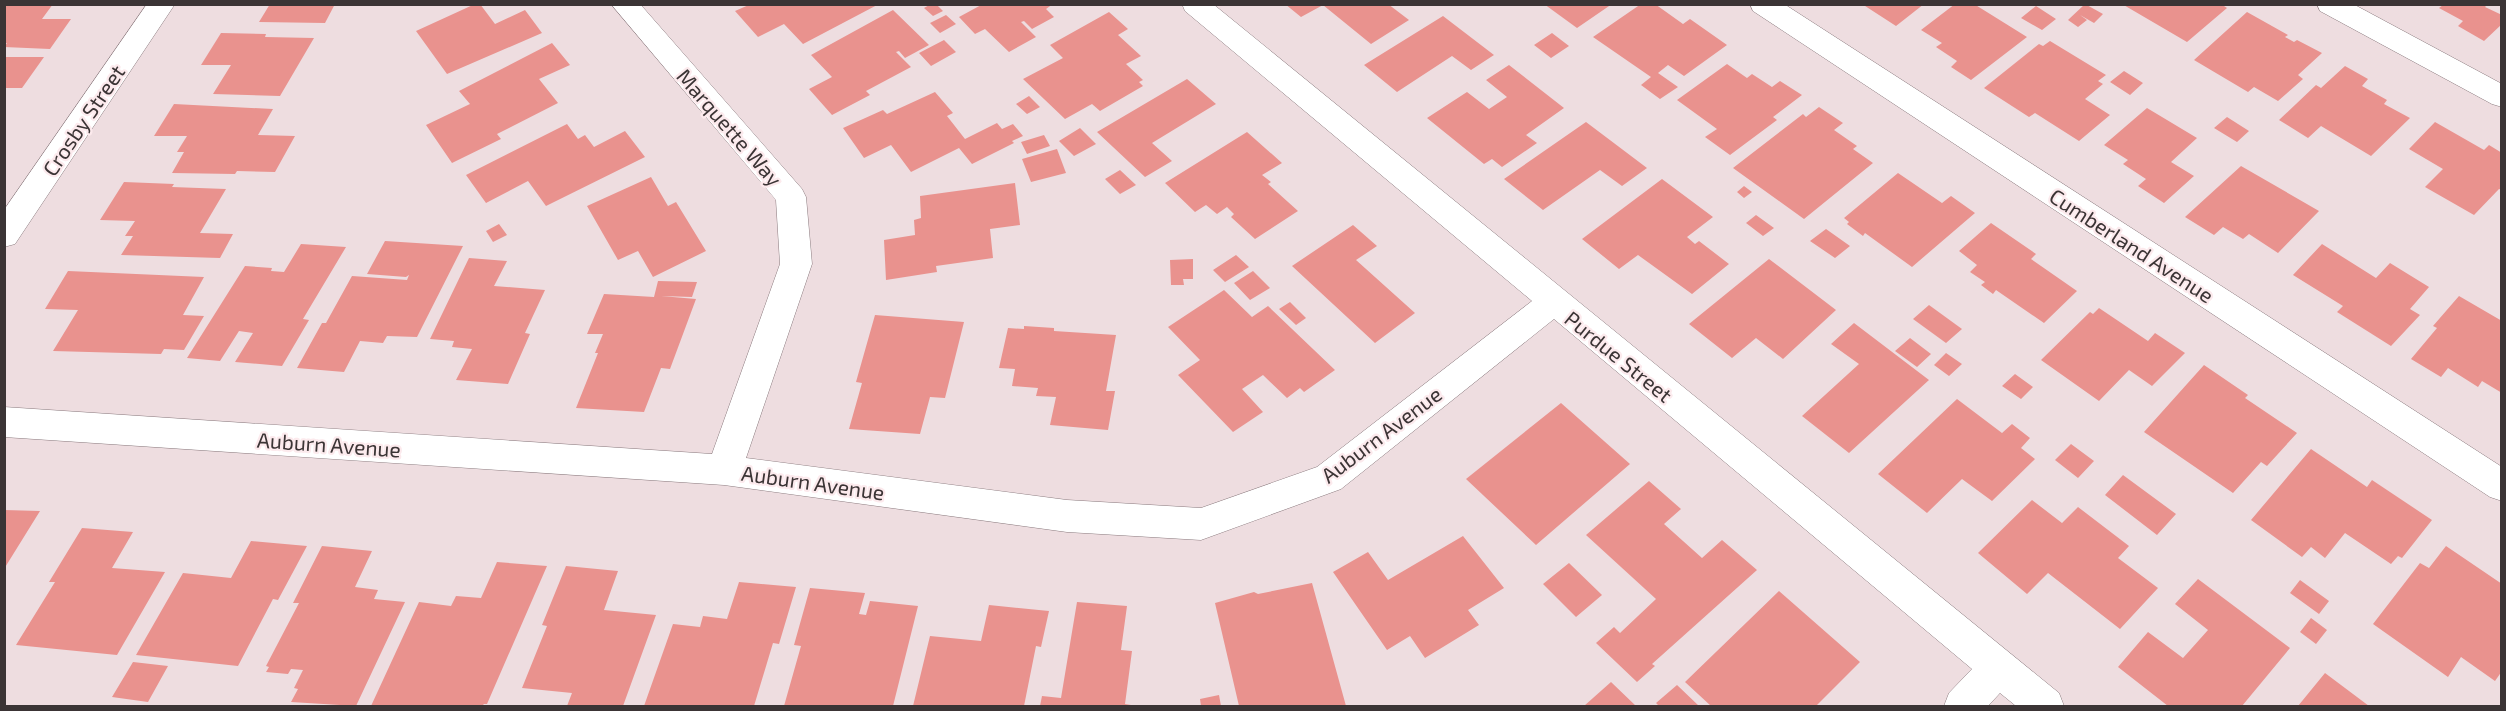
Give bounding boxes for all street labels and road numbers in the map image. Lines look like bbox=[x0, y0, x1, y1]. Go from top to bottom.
street label: Crosby Street bbox=[37, 60, 129, 180]
street label: Marquette Way bbox=[672, 63, 788, 191]
street label: Cumberland Avenue bbox=[2045, 183, 2219, 307]
street label: Purdue Street bbox=[1560, 305, 1678, 407]
street label: Auburn Avenue bbox=[1316, 381, 1446, 487]
street label: Auburn Avenue bbox=[256, 427, 402, 461]
street label: Auburn Avenue bbox=[740, 460, 886, 504]

